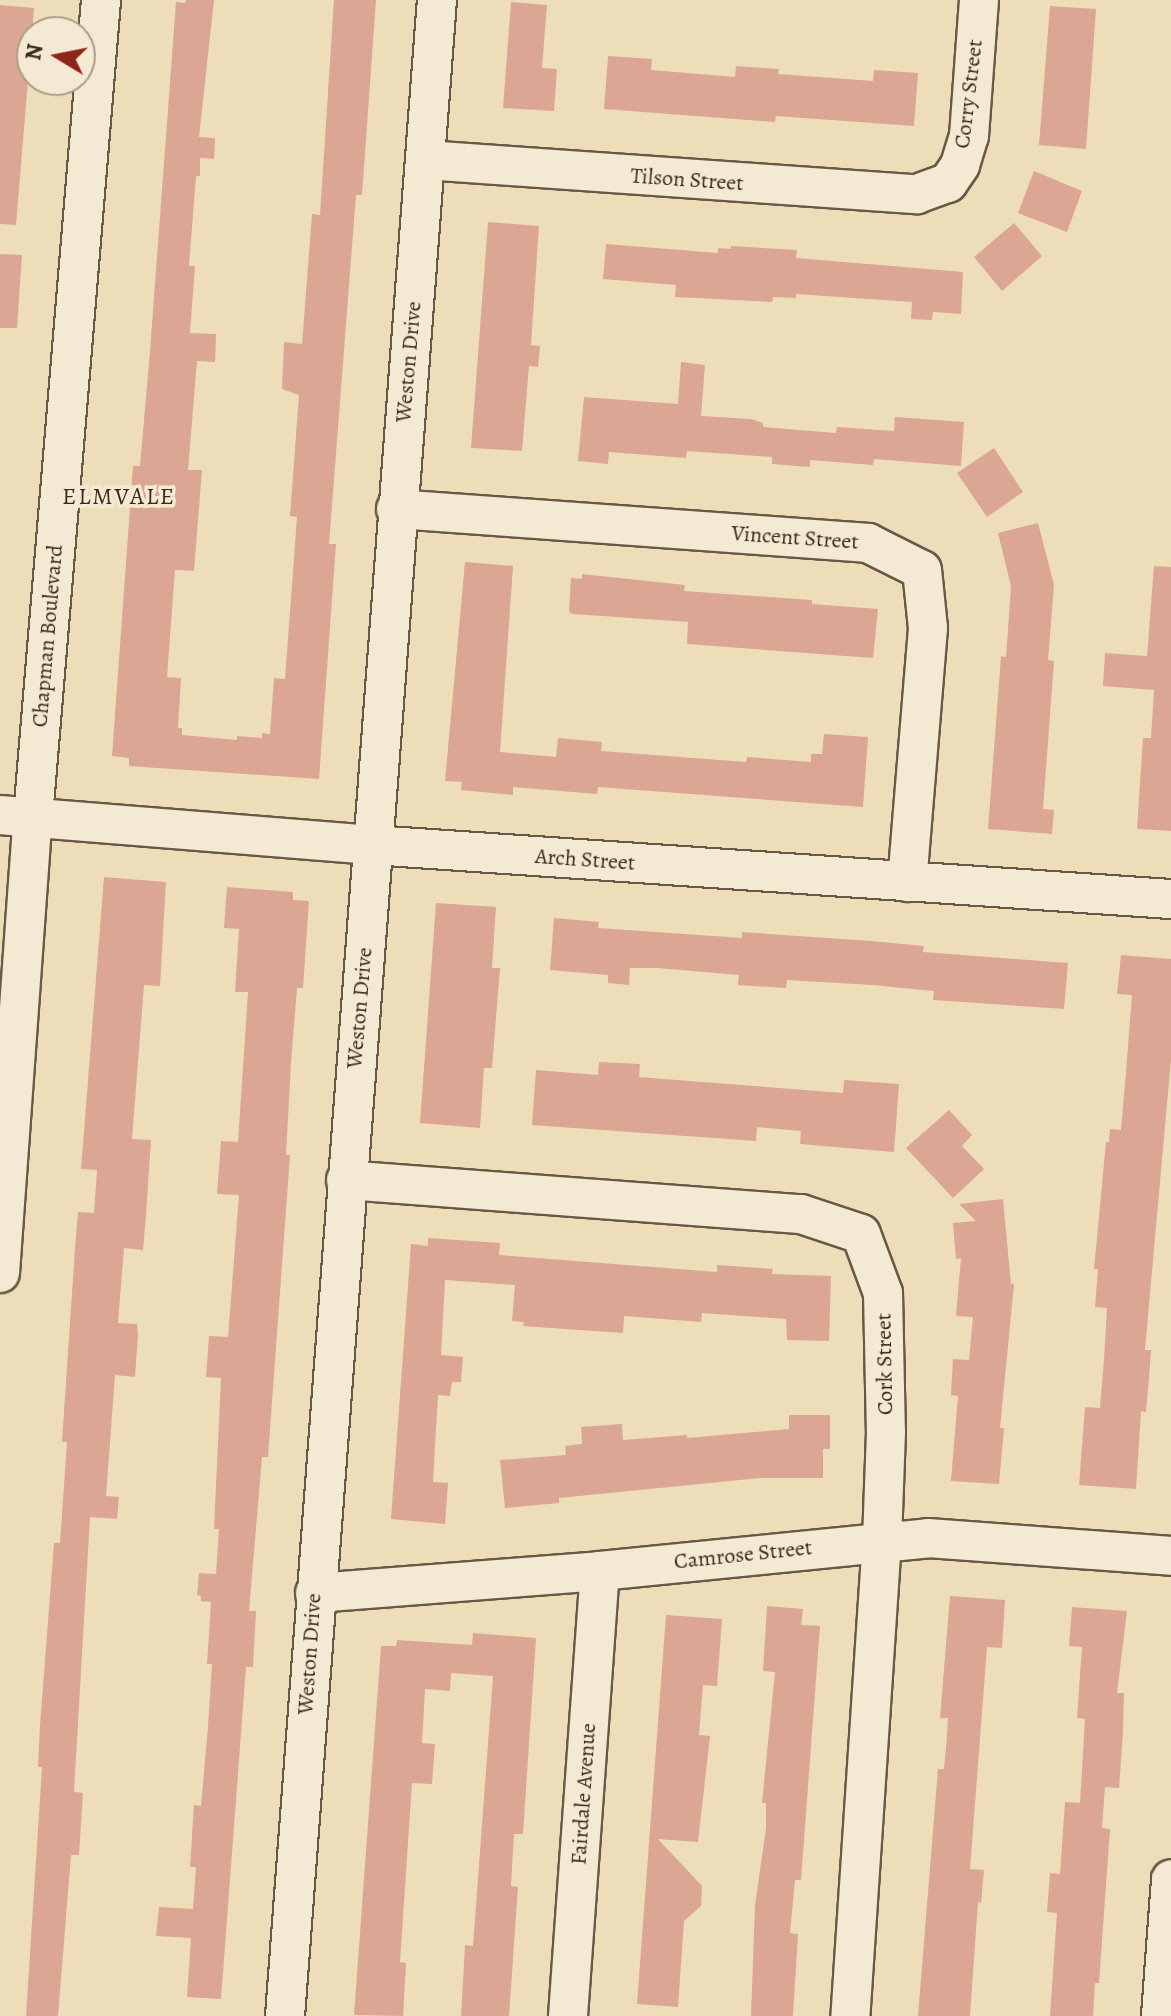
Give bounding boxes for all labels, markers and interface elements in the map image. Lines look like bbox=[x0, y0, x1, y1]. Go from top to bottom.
north arrow bbox=[16, 16, 96, 96]
street label: Corry Street bbox=[949, 38, 989, 150]
text: N bbox=[18, 42, 50, 63]
street label: Tilson Street bbox=[630, 163, 744, 197]
street label: Weston Drive bbox=[391, 300, 427, 424]
district label: ELMVALE bbox=[62, 483, 176, 511]
street label: Vincent Street bbox=[731, 520, 859, 556]
street label: Chapman Boulevard bbox=[27, 544, 69, 728]
street label: Arch Street bbox=[534, 843, 636, 877]
street label: Weston Drive bbox=[342, 946, 378, 1070]
street label: Cork Street bbox=[871, 1313, 899, 1415]
street label: Camrose Street bbox=[673, 1535, 813, 1575]
street label: Weston Drive bbox=[293, 1592, 327, 1716]
street label: Fairdale Avenue bbox=[566, 1722, 602, 1866]

